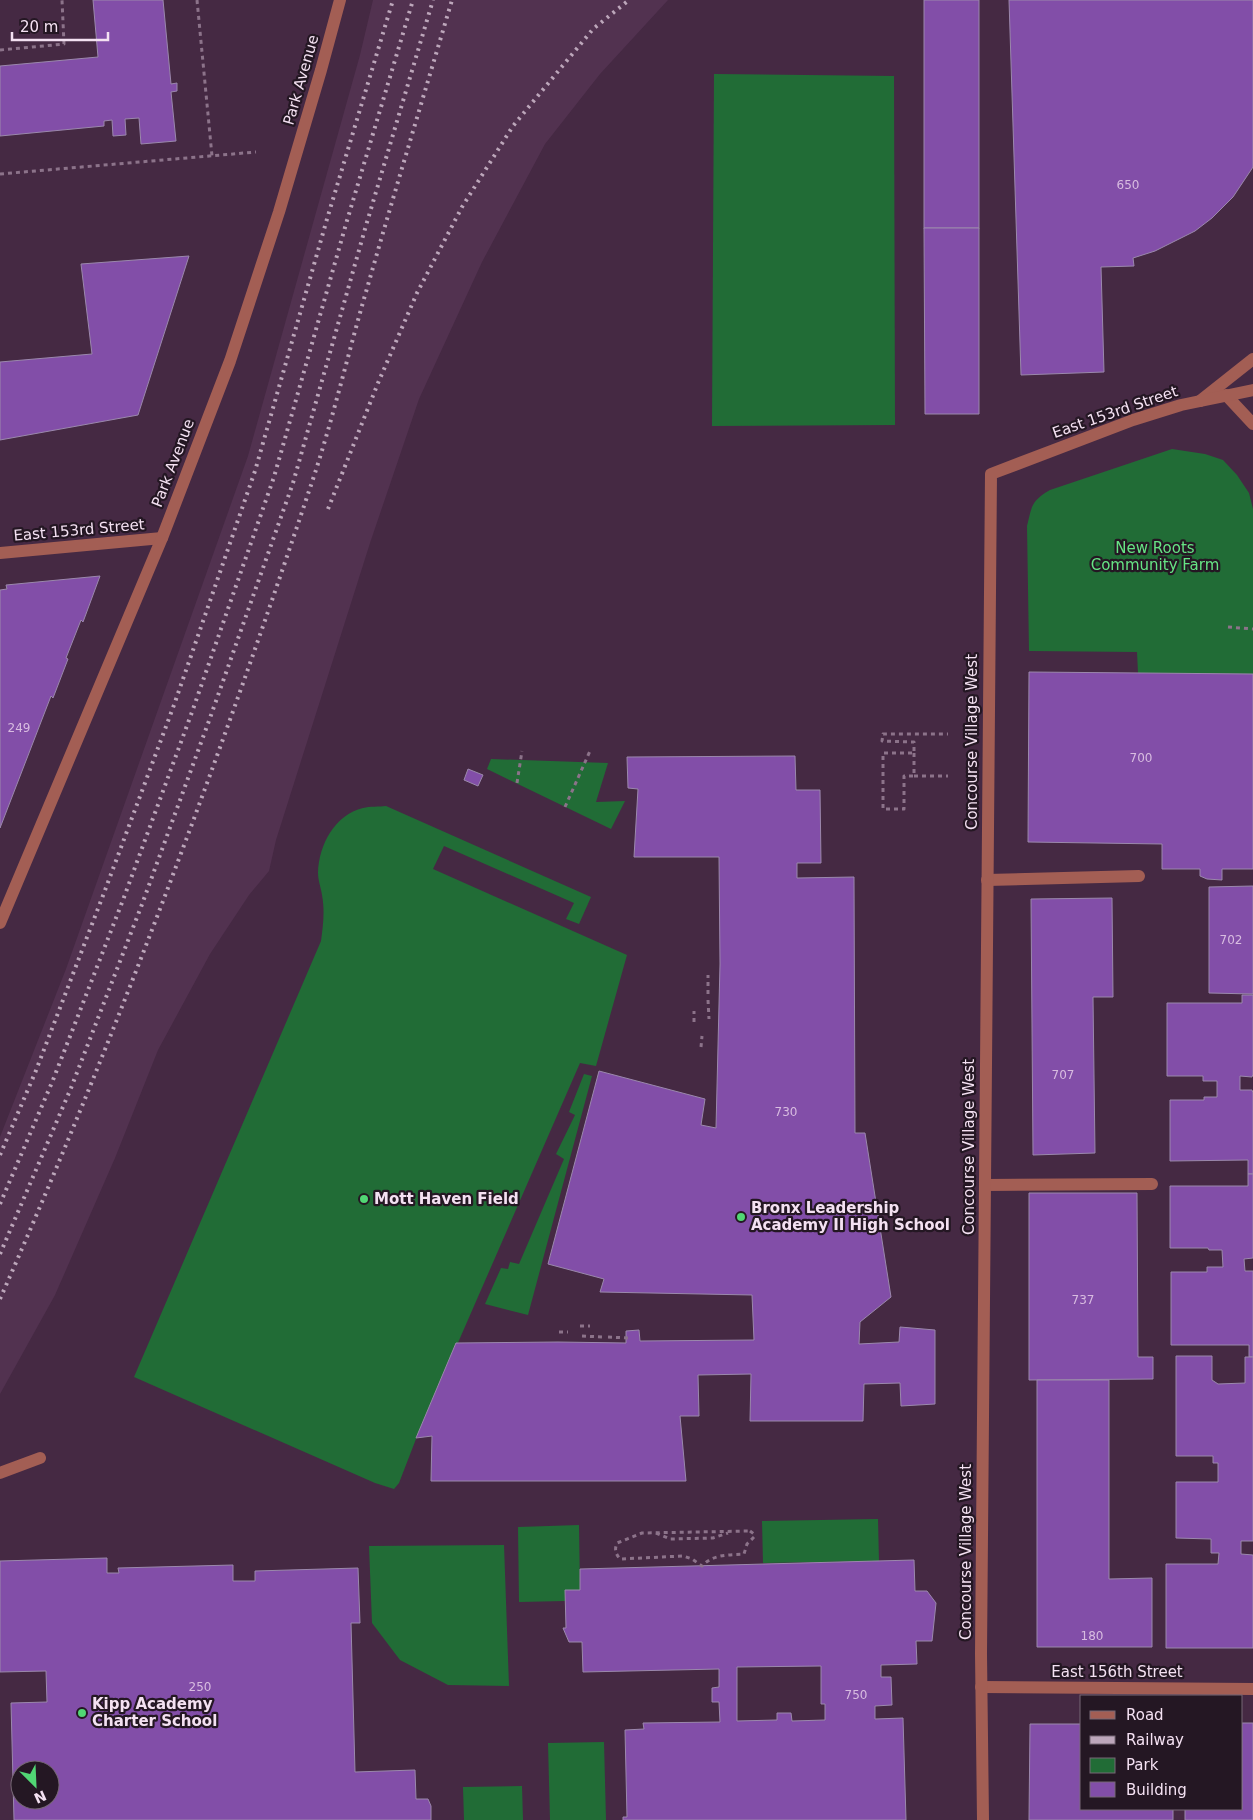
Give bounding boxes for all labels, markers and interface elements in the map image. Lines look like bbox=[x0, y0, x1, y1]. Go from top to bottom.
scale bar bbox=[12, 10, 109, 42]
text: 20 m bbox=[20, 18, 58, 36]
street label: Park Avenue bbox=[280, 33, 322, 127]
house number: 650 bbox=[1117, 178, 1139, 192]
street label: East 153rd Street bbox=[1050, 382, 1180, 442]
street label: Park Avenue bbox=[148, 416, 198, 510]
street label: East 153rd Street bbox=[13, 515, 145, 545]
park label: New Roots Community Farm bbox=[1091, 539, 1219, 574]
street label: Concourse Village West bbox=[963, 654, 981, 830]
house number: 249 bbox=[8, 721, 30, 735]
house number: 700 bbox=[1130, 751, 1152, 765]
house number: 702 bbox=[1220, 933, 1242, 947]
street label: Concourse Village West bbox=[960, 1059, 978, 1235]
house number: 707 bbox=[1052, 1068, 1074, 1082]
house number: 730 bbox=[775, 1105, 797, 1119]
place label: Mott Haven Field bbox=[374, 1190, 519, 1208]
marker: Mott Haven Field bbox=[358, 1193, 370, 1205]
place label: Bronx Leadership Academy II High School bbox=[751, 1199, 950, 1234]
marker: Bronx Leadership Academy II High School bbox=[735, 1211, 747, 1223]
house number: 737 bbox=[1072, 1293, 1094, 1307]
street label: Concourse Village West bbox=[957, 1464, 975, 1640]
house number: 180 bbox=[1081, 1629, 1103, 1643]
street label: East 156th Street bbox=[1051, 1663, 1183, 1681]
house number: 250 bbox=[189, 1680, 211, 1694]
house number: 750 bbox=[845, 1688, 867, 1702]
place label: Kipp Academy Charter School bbox=[92, 1695, 217, 1730]
legend bbox=[1080, 1695, 1243, 1810]
text: Road bbox=[1126, 1706, 1164, 1724]
marker: Kipp Academy Charter School bbox=[76, 1707, 88, 1719]
text: Railway bbox=[1126, 1731, 1184, 1749]
text: Park bbox=[1126, 1756, 1159, 1774]
north arrow bbox=[10, 1760, 60, 1810]
text: Building bbox=[1126, 1781, 1187, 1799]
text: N bbox=[32, 1787, 49, 1807]

